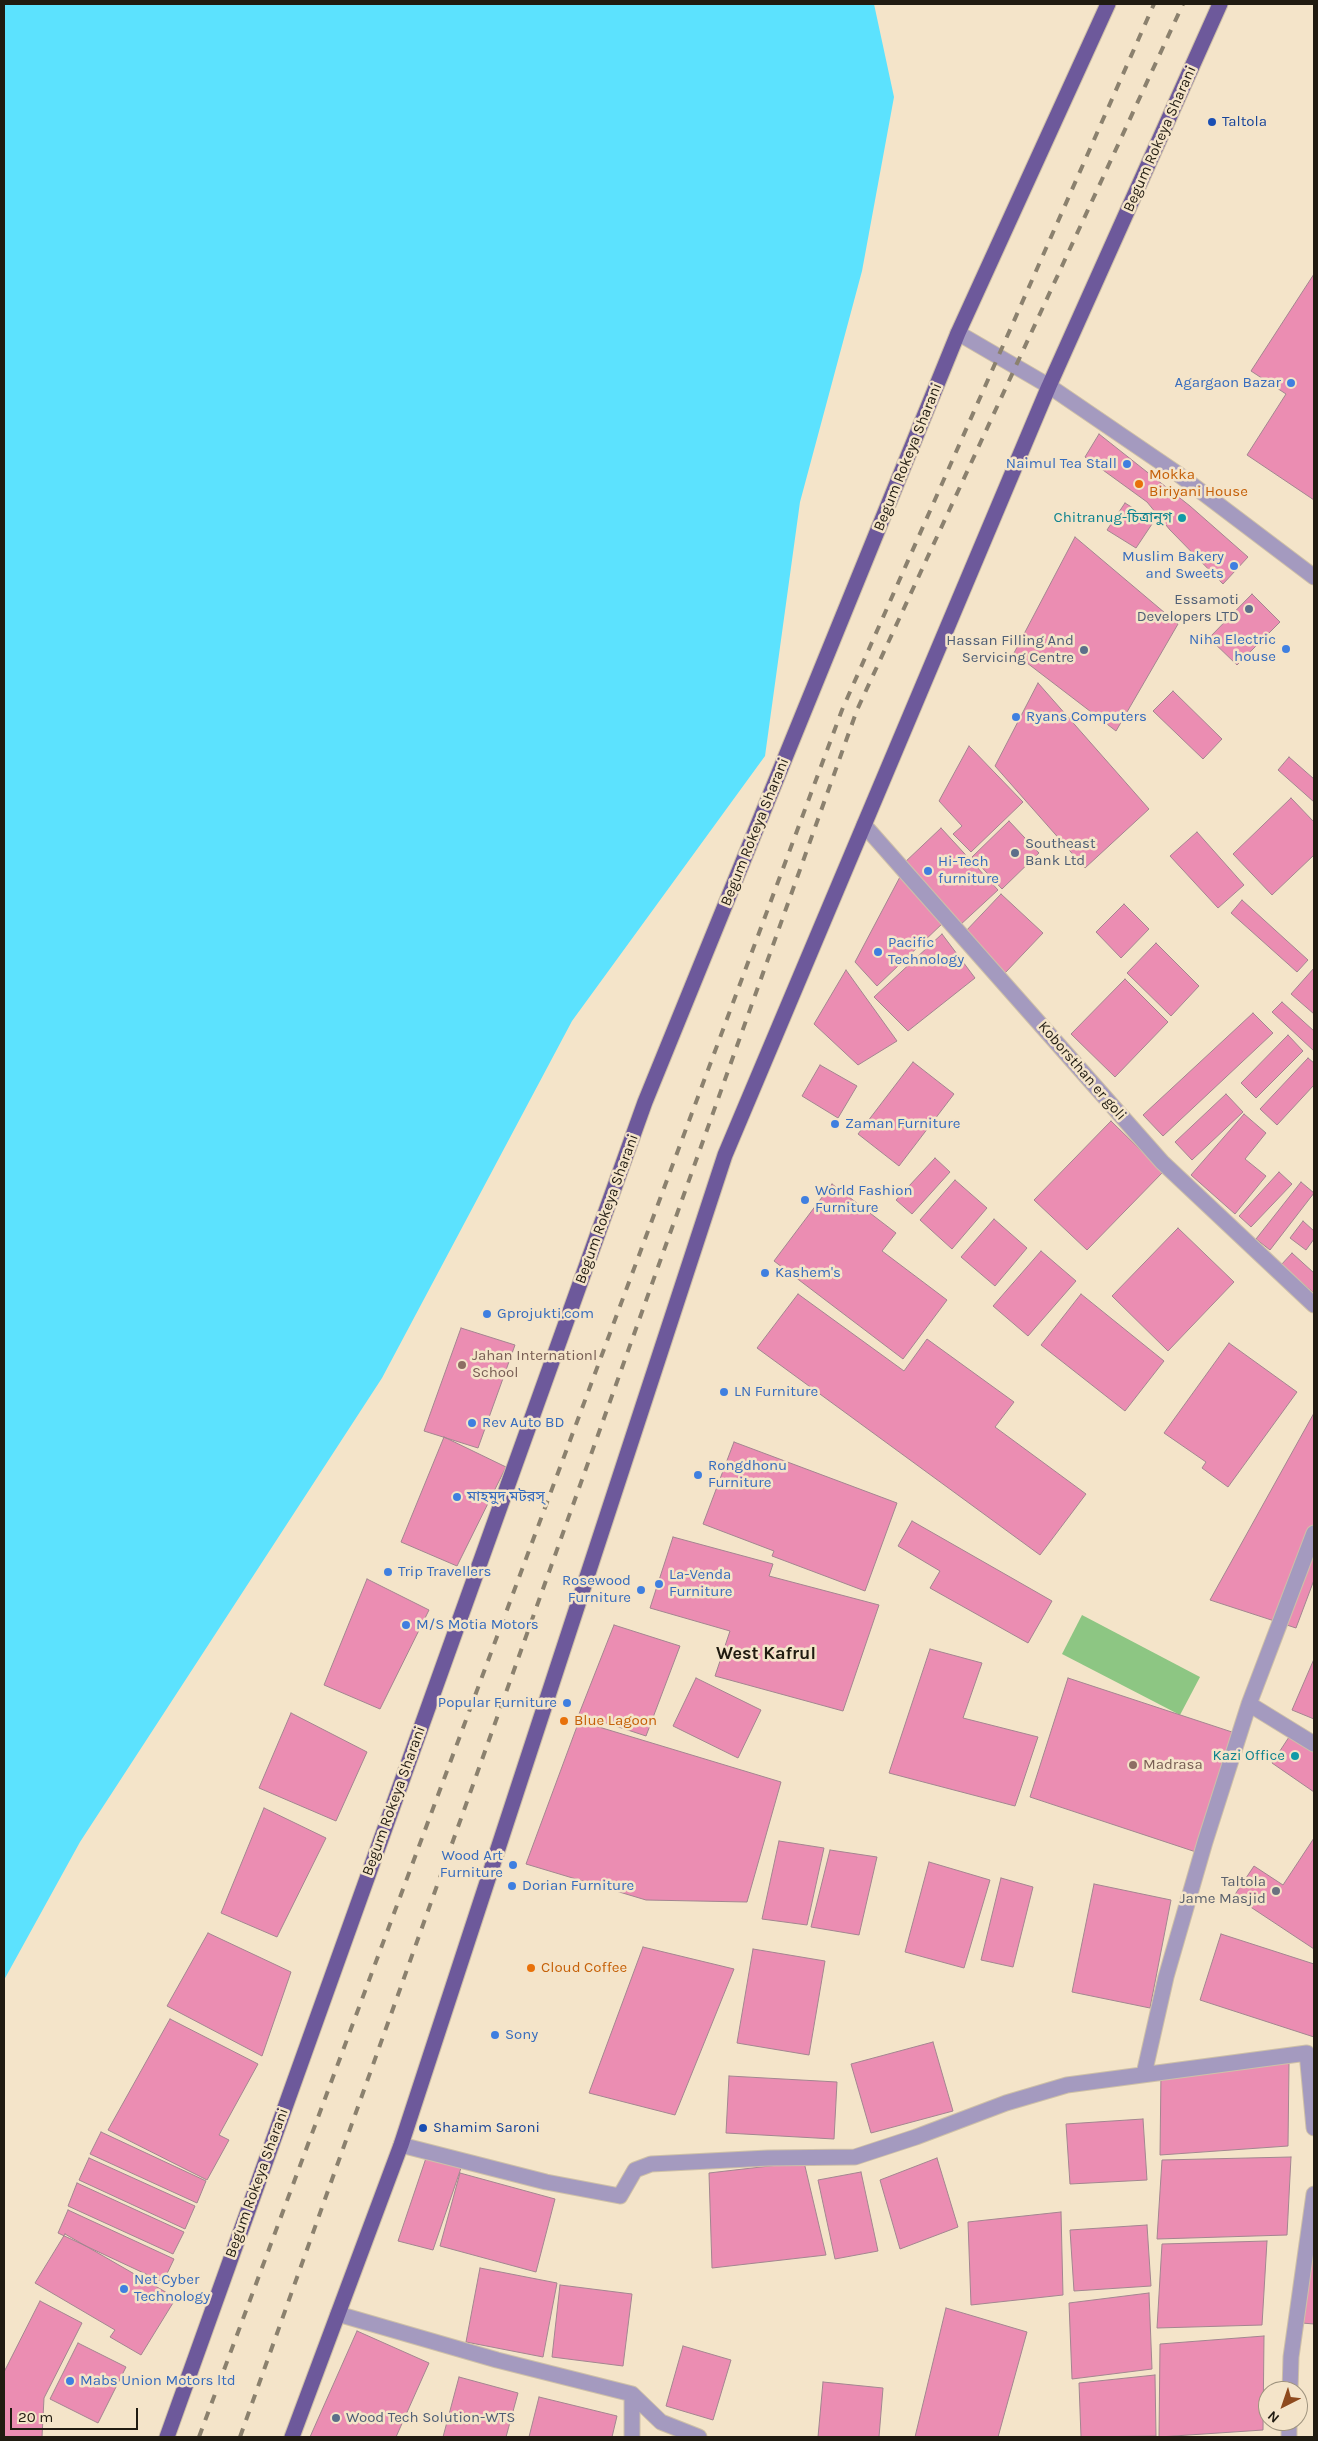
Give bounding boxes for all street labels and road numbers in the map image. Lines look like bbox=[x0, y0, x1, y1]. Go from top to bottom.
street label: Begum Rokeya Sharani bbox=[1120, 63, 1200, 215]
street label: Begum Rokeya Sharani bbox=[870, 380, 946, 534]
street label: Begum Rokeya Sharani bbox=[717, 755, 793, 909]
street label: Koborsthan er goli bbox=[1034, 1018, 1130, 1124]
street label: Begum Rokeya Sharani bbox=[572, 1132, 642, 1286]
street label: Begum Rokeya Sharani bbox=[359, 1724, 429, 1878]
street label: Begum Rokeya Sharani bbox=[222, 2106, 292, 2260]

